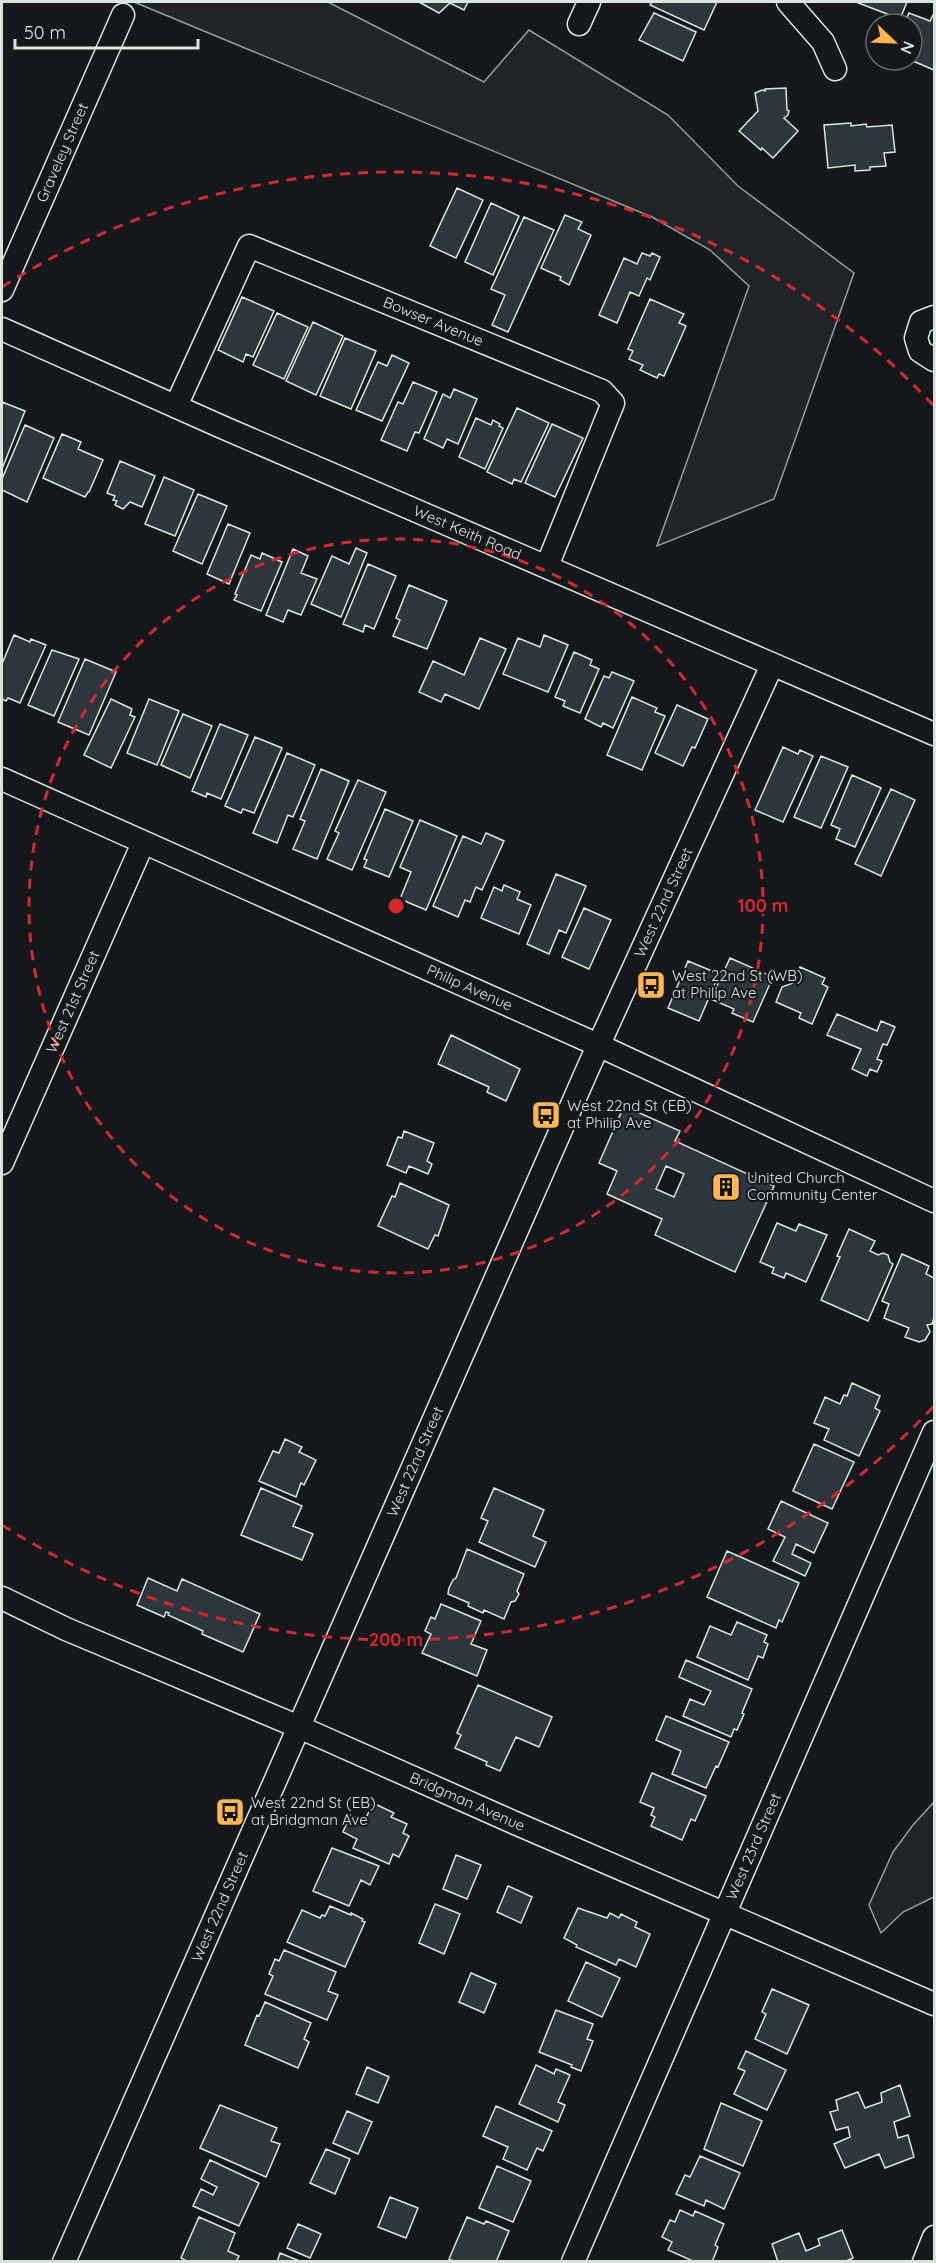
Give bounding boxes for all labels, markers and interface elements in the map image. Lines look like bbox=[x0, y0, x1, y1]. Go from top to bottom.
scale bar bbox=[15, 12, 198, 50]
north arrow bbox=[864, 12, 924, 72]
text: 50 m bbox=[24, 21, 66, 44]
text: N bbox=[896, 39, 919, 57]
street label: Graveley Street bbox=[32, 100, 92, 205]
street label: Bowser Avenue bbox=[380, 292, 486, 350]
street label: West Keith Road bbox=[411, 501, 524, 564]
street label: West 22nd Street bbox=[630, 844, 696, 960]
text: 100 m bbox=[738, 894, 788, 917]
centre of rings bbox=[386, 896, 406, 916]
street label: West 21st Street bbox=[42, 948, 103, 1056]
street label: Philip Avenue bbox=[424, 960, 516, 1015]
place label: West 22nd St (WB) at Philip Ave bbox=[672, 966, 803, 1002]
bus stop icon: West 22nd St (WB) at Philip Ave bbox=[635, 969, 667, 1001]
place label: West 22nd St (EB) at Philip Ave bbox=[567, 1096, 692, 1132]
bus stop icon: West 22nd St (EB) at Philip Ave bbox=[530, 1099, 562, 1131]
place label: United Church Community Center bbox=[747, 1168, 878, 1204]
building icon: United Church Community Center bbox=[710, 1171, 742, 1203]
street label: West 22nd Street bbox=[382, 1403, 447, 1520]
text: 200 m bbox=[369, 1628, 423, 1651]
street label: Bridgman Avenue bbox=[407, 1767, 528, 1835]
street label: West 23rd Street bbox=[722, 1790, 785, 1903]
place label: West 22nd St (EB) at Bridgman Ave bbox=[251, 1793, 376, 1829]
bus stop icon: West 22nd St (EB) at Bridgman Ave bbox=[214, 1796, 246, 1828]
street label: West 22nd Street bbox=[187, 1848, 252, 1965]

